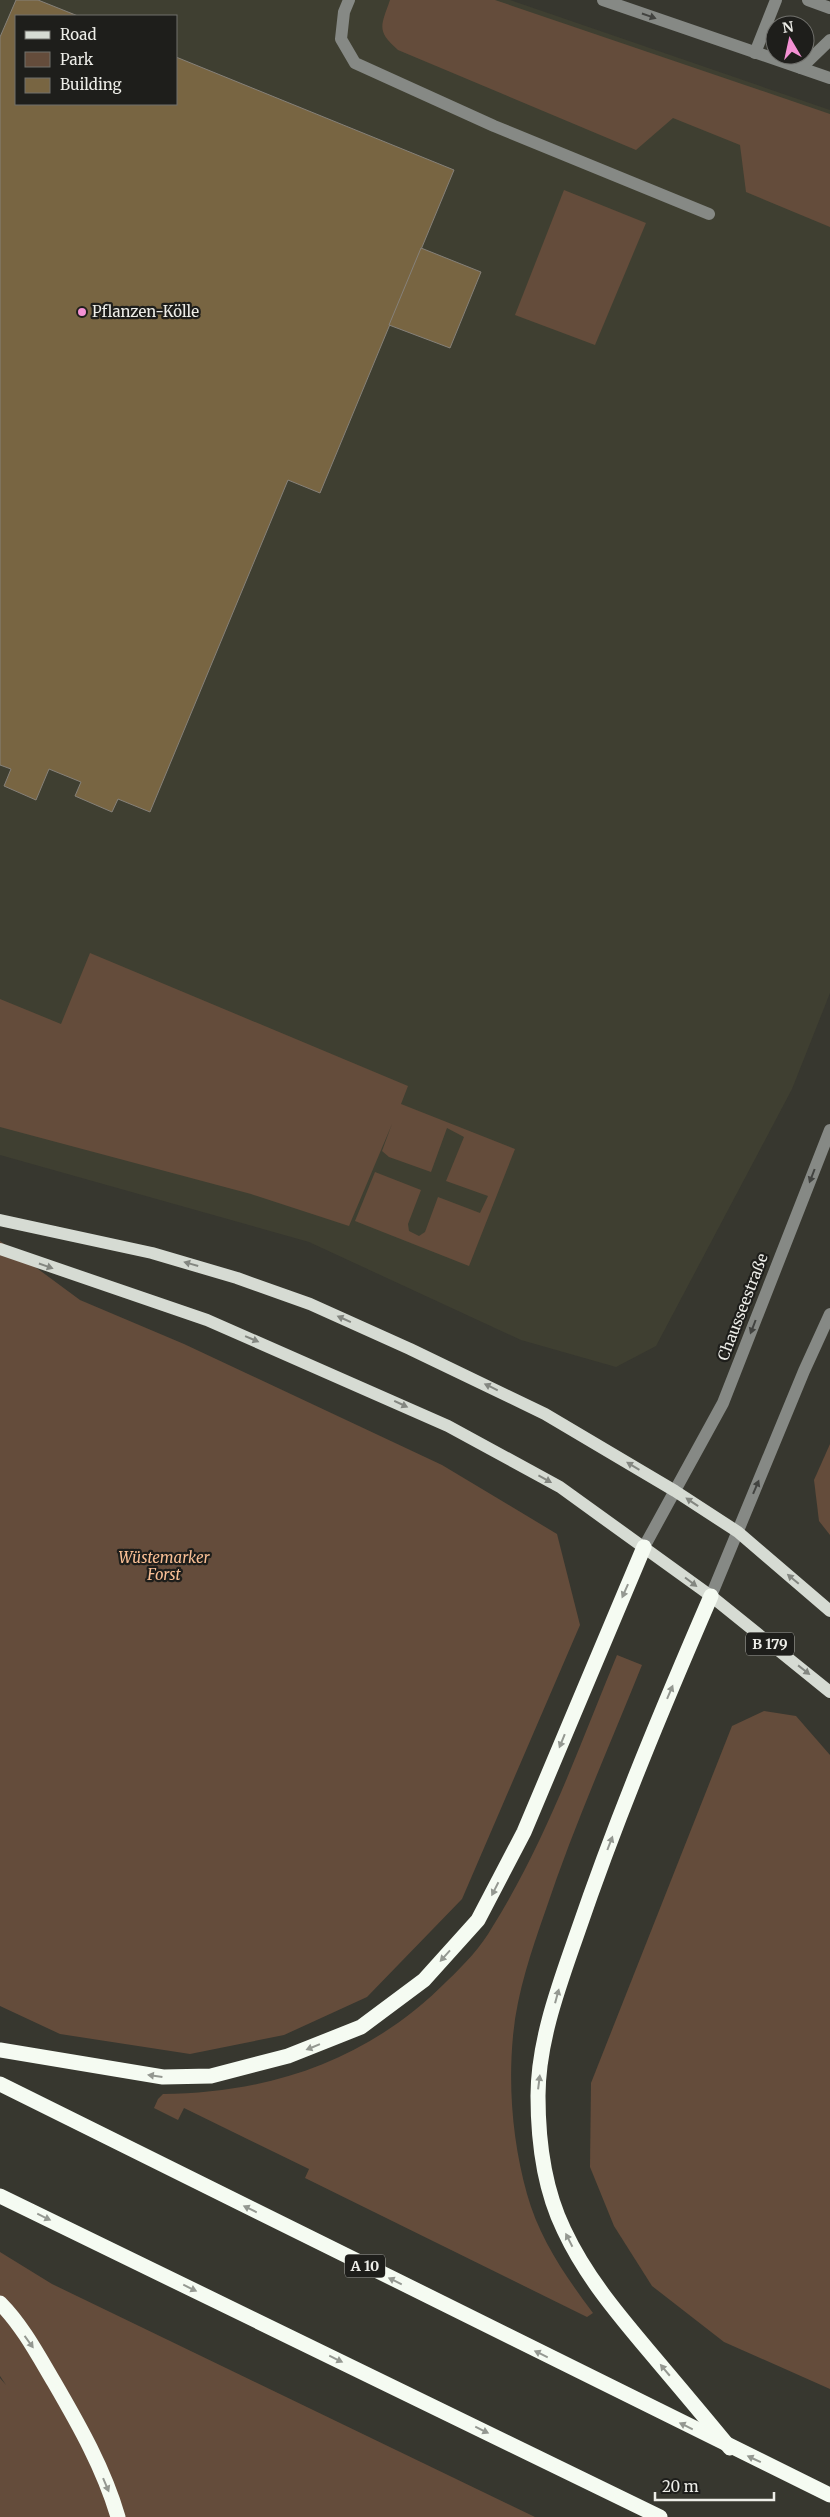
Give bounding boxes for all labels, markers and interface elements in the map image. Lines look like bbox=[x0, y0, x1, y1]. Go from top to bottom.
one-way arrow bbox=[641, 13, 656, 20]
legend bbox=[15, 15, 178, 105]
north arrow bbox=[765, 15, 815, 65]
text: N bbox=[781, 17, 795, 37]
text: Road bbox=[60, 25, 96, 44]
text: Park bbox=[60, 50, 94, 69]
text: Building bbox=[60, 75, 122, 94]
place label: Pflanzen-Kölle bbox=[92, 302, 199, 321]
marker: Pflanzen-Kölle bbox=[76, 306, 88, 318]
one-way arrow bbox=[808, 1168, 815, 1183]
street label: Chausseestraße bbox=[713, 1250, 772, 1363]
one-way arrow bbox=[183, 1260, 198, 1268]
one-way arrow bbox=[38, 1263, 53, 1270]
one-way arrow bbox=[337, 1314, 351, 1322]
one-way arrow bbox=[748, 1320, 756, 1334]
one-way arrow bbox=[245, 1335, 259, 1343]
one-way arrow bbox=[484, 1383, 498, 1391]
one-way arrow bbox=[394, 1400, 408, 1408]
one-way arrow bbox=[627, 1461, 640, 1470]
one-way arrow bbox=[539, 1474, 552, 1483]
one-way arrow bbox=[753, 1480, 761, 1494]
one-way arrow bbox=[685, 1497, 698, 1507]
park label: Wüstemarker Forst bbox=[118, 1548, 211, 1584]
one-way arrow bbox=[787, 1574, 799, 1585]
one-way arrow bbox=[684, 1577, 698, 1587]
one-way arrow bbox=[620, 1584, 628, 1598]
road number: B 179 bbox=[746, 1632, 794, 1656]
one-way arrow bbox=[797, 1665, 810, 1676]
one-way arrow bbox=[666, 1685, 674, 1699]
one-way arrow bbox=[557, 1734, 565, 1748]
one-way arrow bbox=[606, 1835, 614, 1850]
one-way arrow bbox=[491, 1882, 499, 1896]
one-way arrow bbox=[440, 1950, 451, 1963]
one-way arrow bbox=[553, 1989, 561, 2004]
one-way arrow bbox=[306, 2043, 320, 2051]
one-way arrow bbox=[146, 2072, 162, 2080]
one-way arrow bbox=[535, 2074, 543, 2090]
one-way arrow bbox=[243, 2205, 257, 2213]
one-way arrow bbox=[37, 2213, 51, 2221]
one-way arrow bbox=[565, 2232, 573, 2247]
road number: A 10 bbox=[345, 2254, 385, 2278]
one-way arrow bbox=[388, 2277, 403, 2285]
one-way arrow bbox=[183, 2284, 197, 2292]
one-way arrow bbox=[24, 2335, 34, 2349]
one-way arrow bbox=[534, 2350, 548, 2358]
one-way arrow bbox=[329, 2355, 343, 2363]
one-way arrow bbox=[660, 2364, 671, 2377]
one-way arrow bbox=[679, 2422, 694, 2430]
one-way arrow bbox=[475, 2427, 489, 2435]
one-way arrow bbox=[747, 2455, 761, 2463]
scale bar bbox=[655, 2470, 774, 2502]
text: 20 m bbox=[662, 2477, 699, 2496]
one-way arrow bbox=[103, 2478, 111, 2492]

